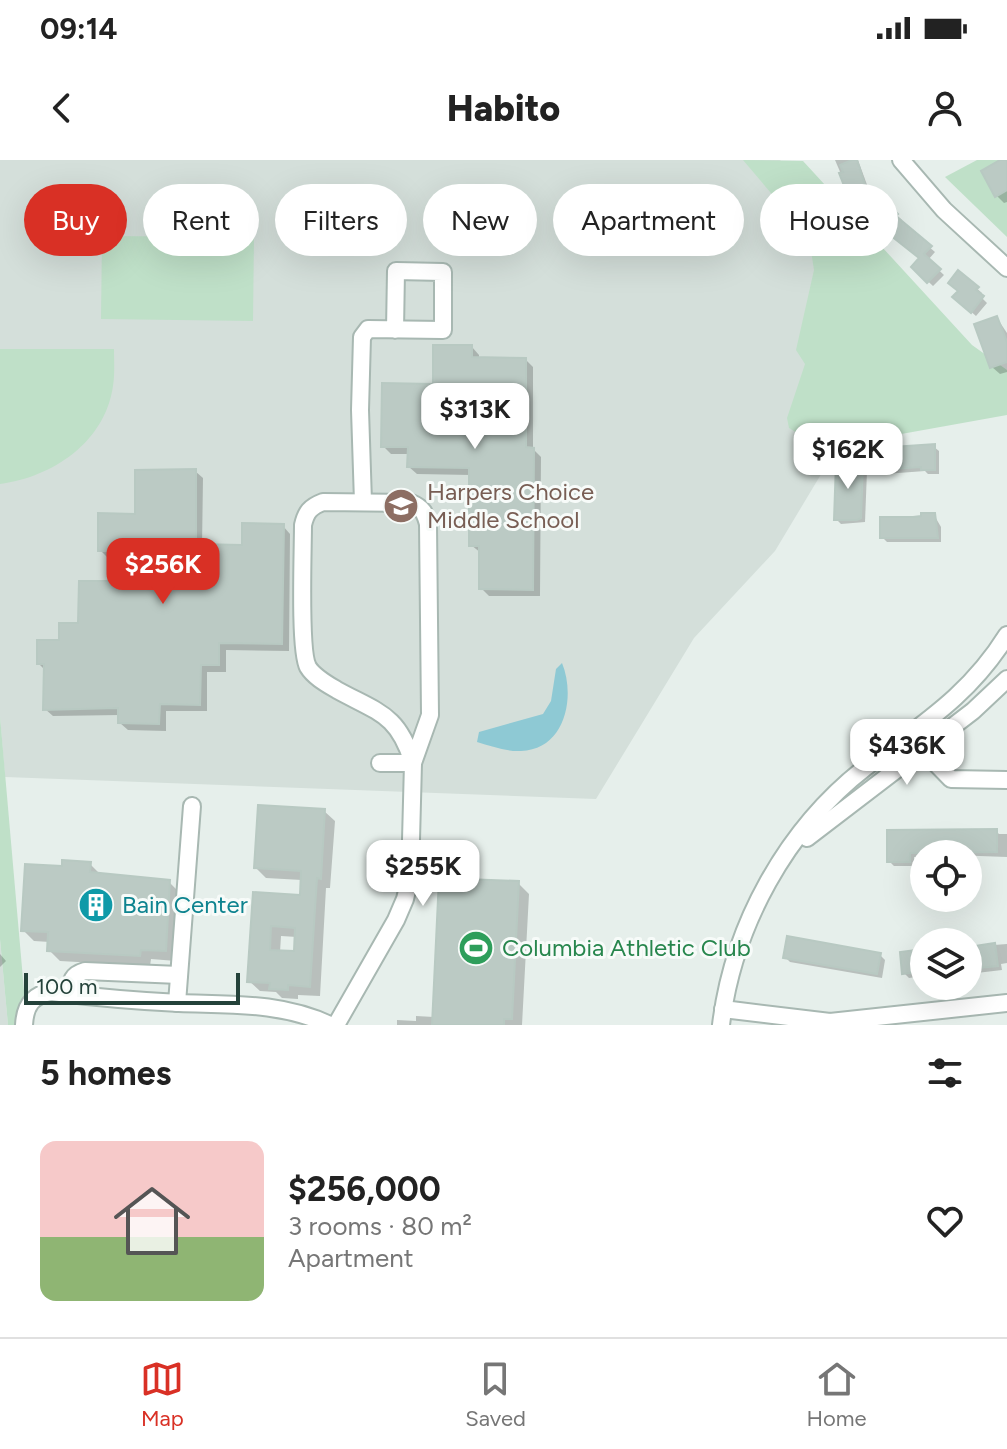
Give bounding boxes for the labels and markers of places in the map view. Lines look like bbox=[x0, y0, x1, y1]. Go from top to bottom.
pin: $313K bbox=[419, 383, 531, 451]
pin: $162K bbox=[792, 423, 904, 491]
place label: Harpers Choice Middle School bbox=[427, 477, 594, 534]
school or university icon: Harpers Choice Middle School bbox=[382, 487, 420, 525]
pin: $256K bbox=[107, 538, 219, 606]
pin: $436K bbox=[851, 719, 963, 787]
pin: $255K bbox=[367, 840, 479, 908]
building icon: Bain Center bbox=[77, 886, 115, 924]
place label: Bain Center bbox=[122, 890, 248, 919]
sports icon: Columbia Athletic Club bbox=[457, 929, 495, 967]
place label: Columbia Athletic Club bbox=[502, 933, 751, 962]

